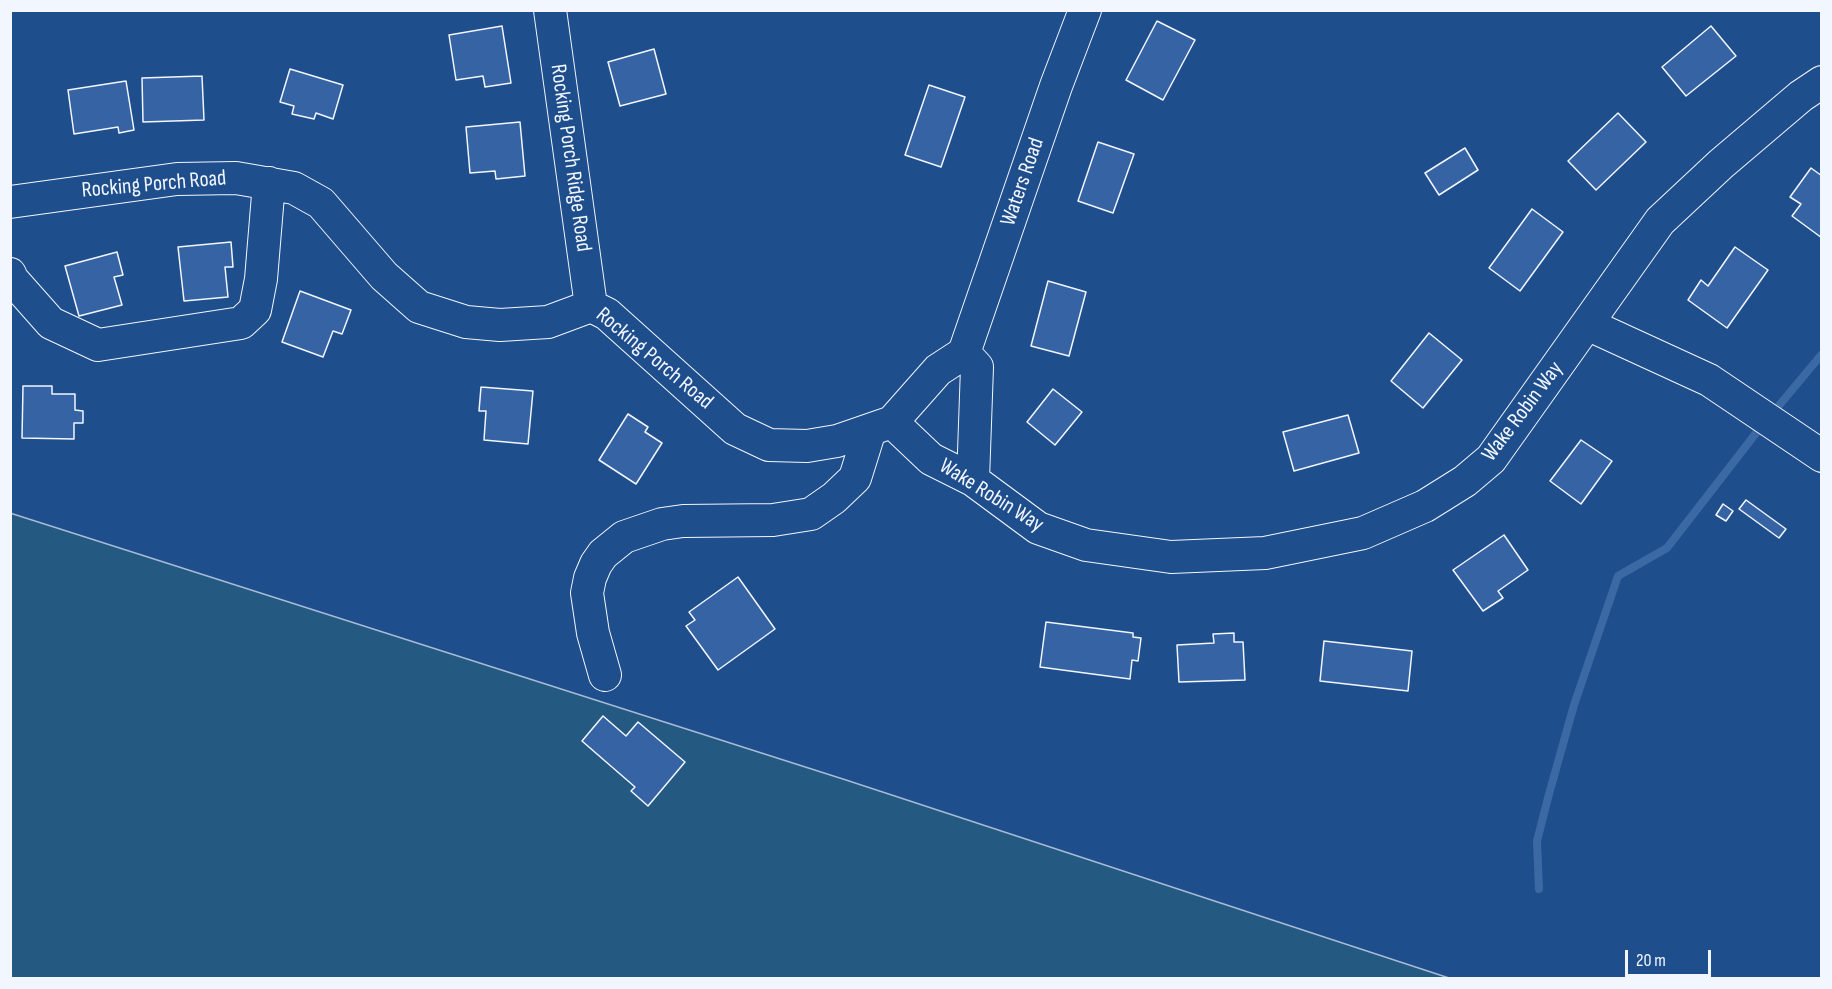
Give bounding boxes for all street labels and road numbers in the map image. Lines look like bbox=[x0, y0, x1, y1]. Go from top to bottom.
street label: Rocking Porch Ridge Road bbox=[544, 62, 596, 254]
street label: Waters Road bbox=[996, 134, 1050, 230]
street label: Rocking Porch Road bbox=[81, 166, 227, 204]
street label: Rocking Porch Road bbox=[590, 302, 718, 416]
street label: Wake Robin Way bbox=[1477, 357, 1569, 467]
street label: Wake Robin Way bbox=[934, 453, 1048, 539]

